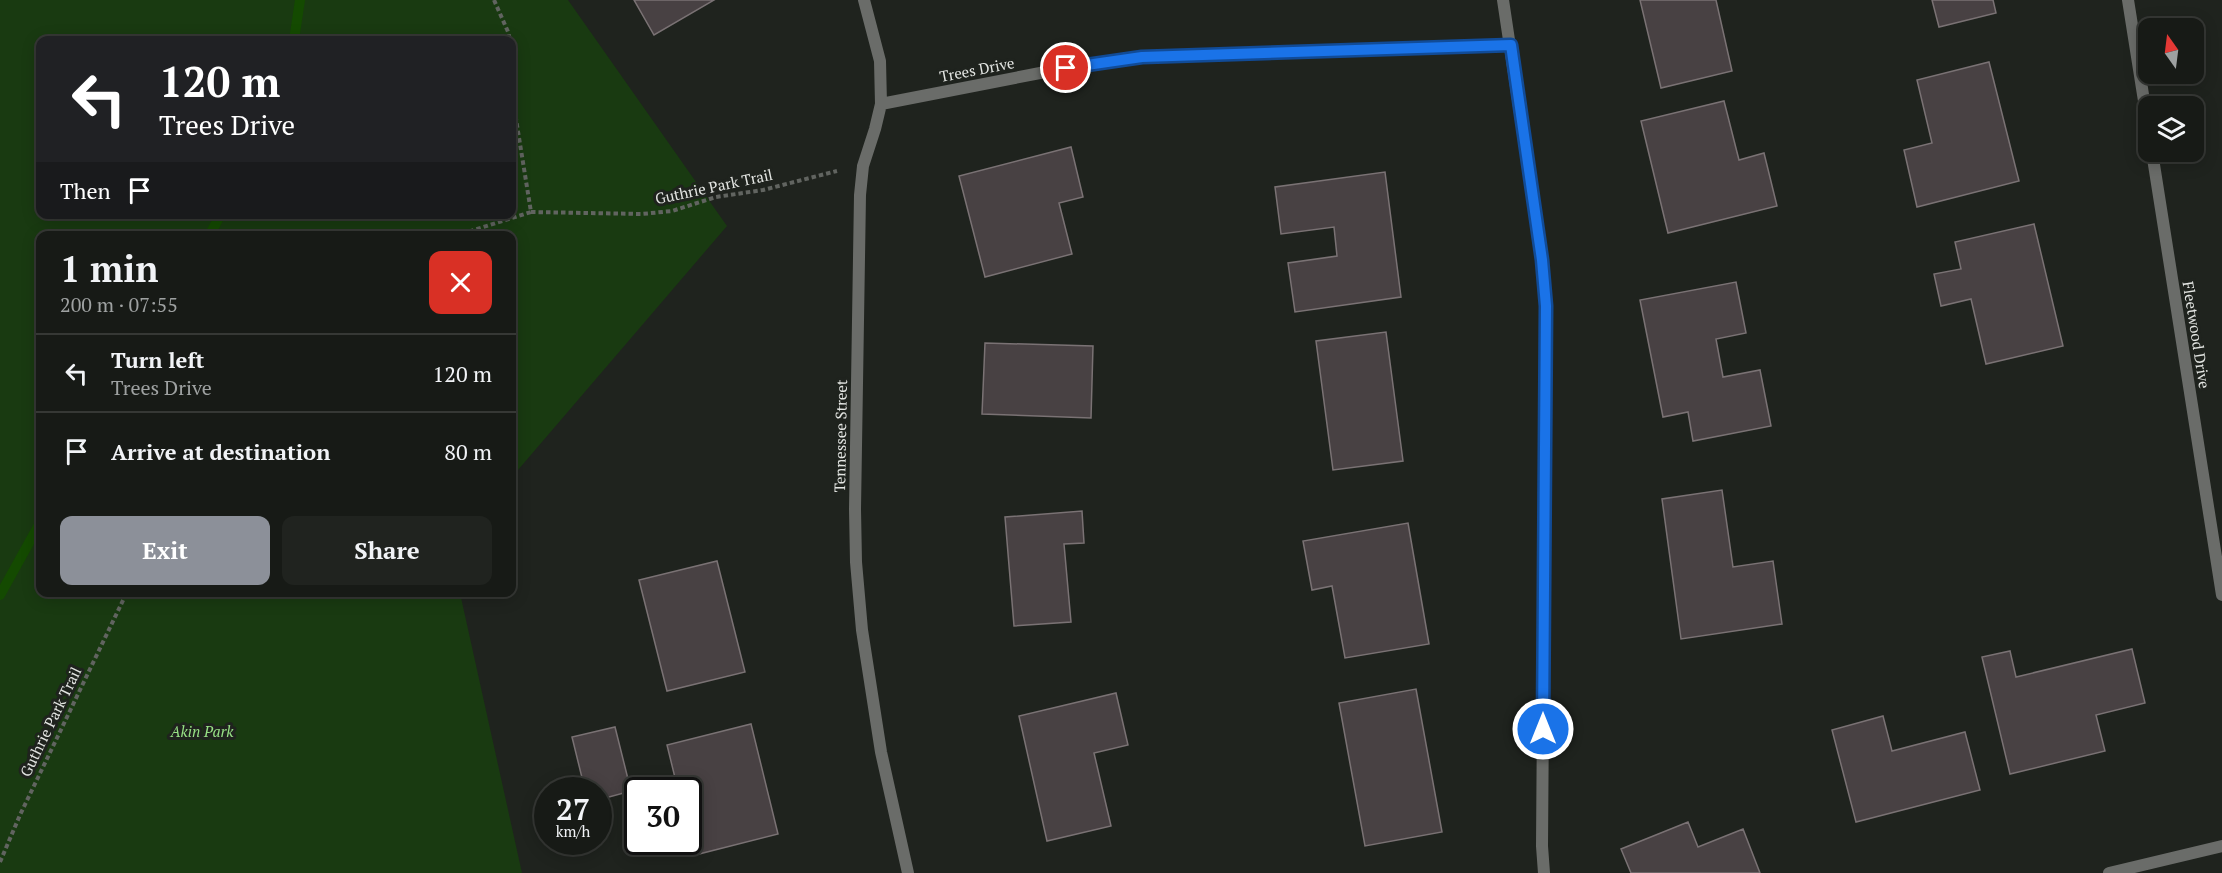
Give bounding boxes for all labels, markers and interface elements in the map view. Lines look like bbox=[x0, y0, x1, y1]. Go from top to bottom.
north arrow bbox=[2138, 18, 2204, 84]
map controls bbox=[2138, 18, 2204, 162]
pin bbox=[1040, 42, 1091, 93]
icon: arrive bbox=[1049, 51, 1082, 84]
street label: Trees Drive bbox=[938, 52, 1016, 86]
text: 120 m bbox=[159, 53, 280, 109]
icon: left bbox=[60, 60, 138, 138]
button: layers bbox=[2138, 96, 2204, 162]
text: Trees Drive bbox=[159, 107, 295, 143]
street label: Guthrie Park Trail bbox=[653, 164, 774, 208]
icon: arrive bbox=[123, 174, 156, 207]
text: Then bbox=[60, 176, 111, 205]
text: 1 min bbox=[60, 245, 158, 292]
button: close bbox=[429, 251, 492, 314]
street label: Fleetwood Drive bbox=[2179, 280, 2215, 390]
text: 200 m · 07:55 bbox=[60, 291, 178, 318]
text: Turn left bbox=[111, 345, 204, 374]
icon: left bbox=[60, 357, 93, 390]
text: 120 m bbox=[432, 359, 492, 388]
text: Trees Drive bbox=[111, 374, 212, 401]
street label: Tennessee Street bbox=[829, 379, 851, 493]
icon: arrive bbox=[60, 435, 93, 468]
text: Arrive at destination bbox=[111, 437, 330, 466]
text: 80 m bbox=[444, 437, 492, 466]
button: Exit bbox=[60, 516, 270, 585]
button: Share bbox=[282, 516, 492, 585]
street label: Guthrie Park Trail bbox=[15, 663, 85, 780]
position arrow bbox=[1511, 697, 1575, 761]
park label: Akin Park bbox=[169, 721, 234, 741]
speed limit sign: 30 bbox=[624, 777, 702, 855]
text: 27 bbox=[556, 789, 590, 829]
text: km/h bbox=[556, 821, 590, 841]

